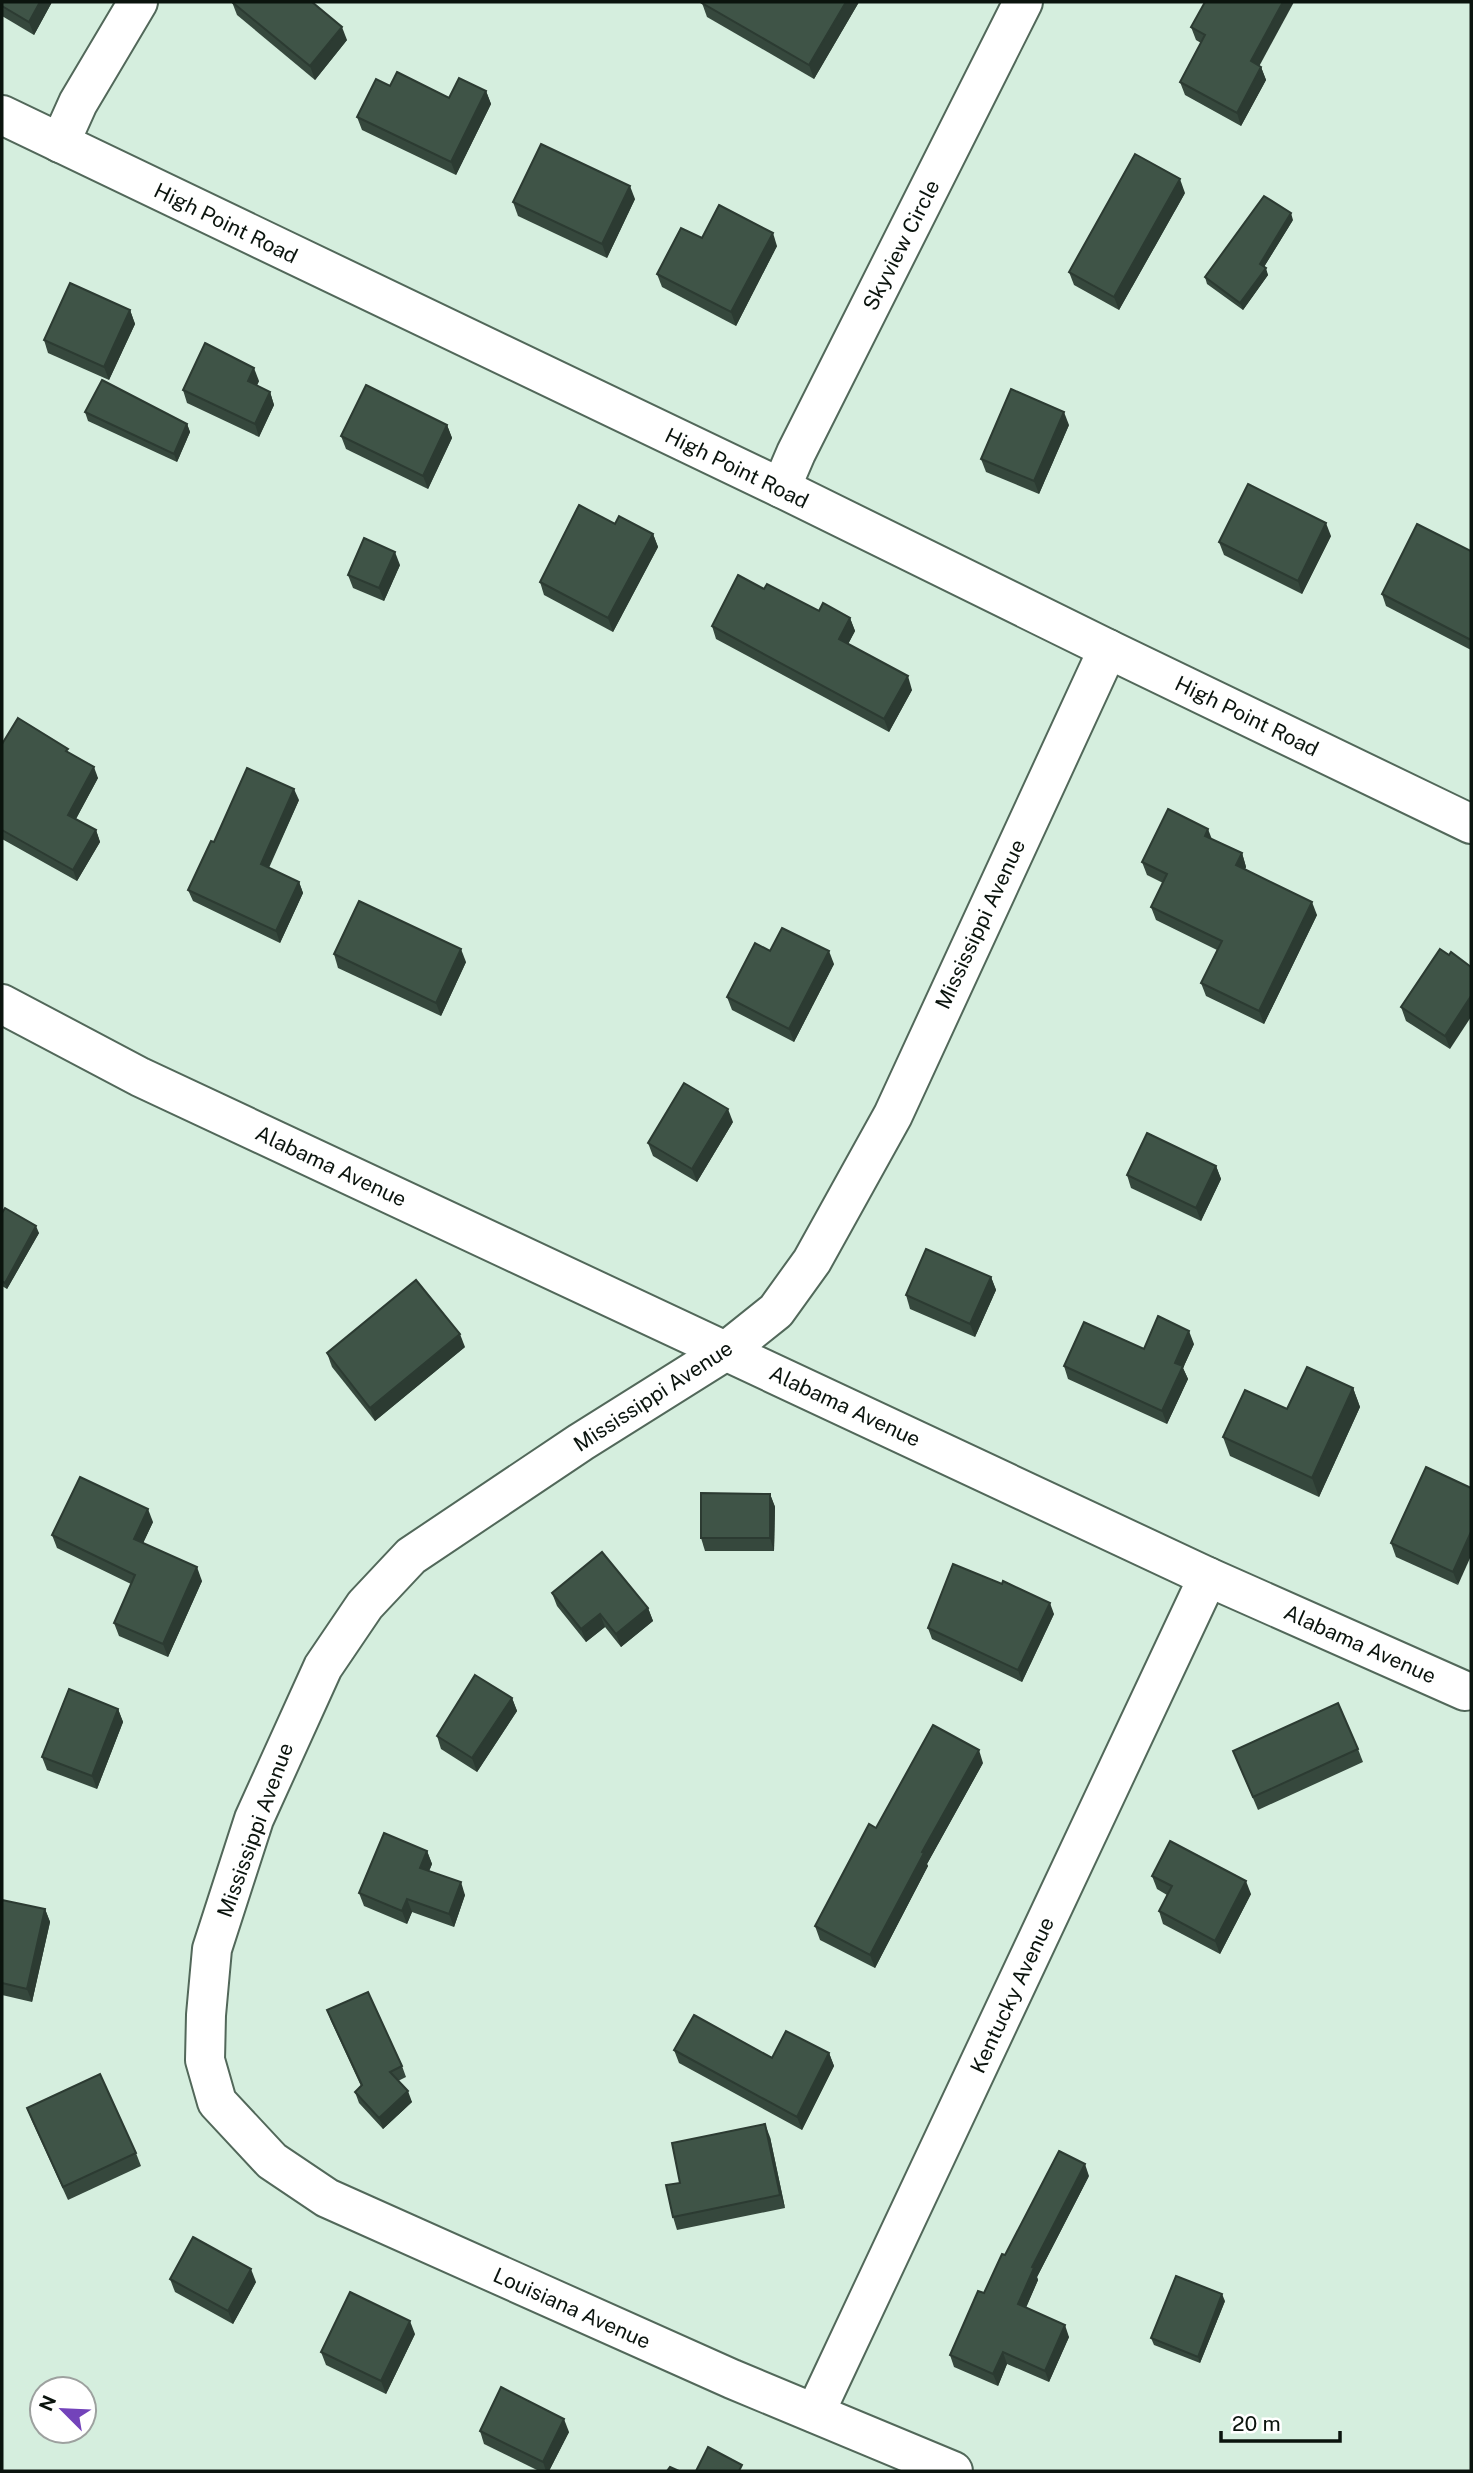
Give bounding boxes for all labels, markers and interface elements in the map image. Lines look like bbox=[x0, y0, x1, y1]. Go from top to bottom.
street label: Skyview Circle bbox=[857, 175, 945, 315]
street label: High Point Road bbox=[150, 177, 302, 269]
street label: High Point Road bbox=[661, 422, 813, 514]
street label: High Point Road bbox=[1171, 670, 1323, 762]
street label: Mississippi Avenue bbox=[930, 835, 1030, 1013]
street label: Alabama Avenue bbox=[252, 1120, 410, 1212]
street label: Mississippi Avenue bbox=[569, 1335, 737, 1457]
street label: Alabama Avenue bbox=[766, 1360, 924, 1452]
street label: Alabama Avenue bbox=[1280, 1599, 1440, 1689]
street label: Mississippi Avenue bbox=[212, 1739, 298, 1921]
street label: Kentucky Avenue bbox=[965, 1913, 1059, 2077]
street label: Louisiana Avenue bbox=[490, 2262, 654, 2354]
north arrow bbox=[28, 2375, 98, 2445]
text: N bbox=[34, 2392, 61, 2414]
scale bar bbox=[1221, 2400, 1340, 2444]
text: 20 m bbox=[1232, 2411, 1281, 2436]

